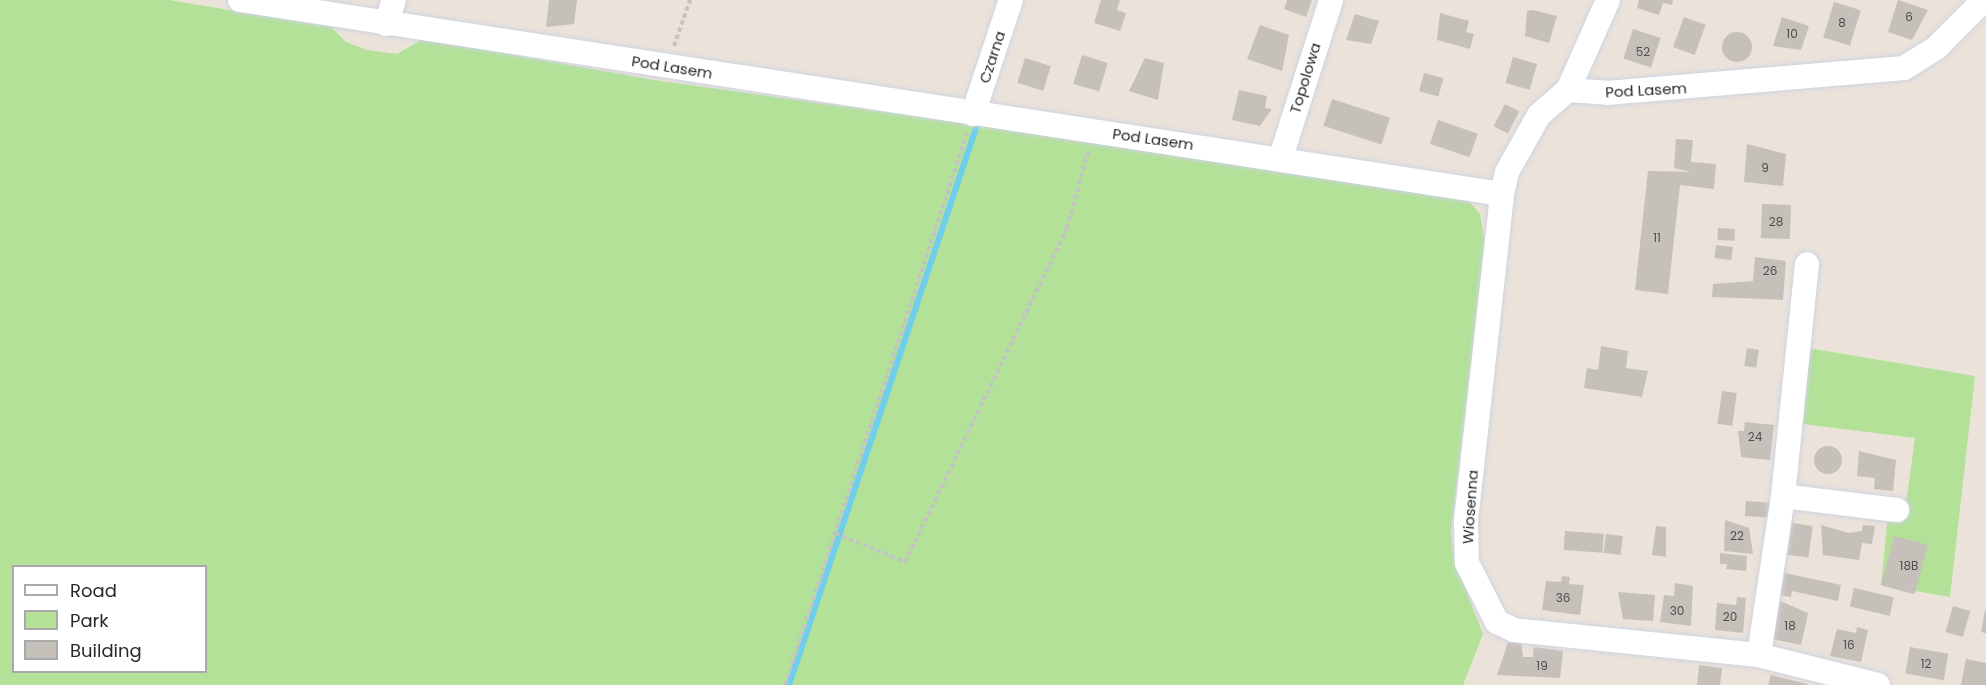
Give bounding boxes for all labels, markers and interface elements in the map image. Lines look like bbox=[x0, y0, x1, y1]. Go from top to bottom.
house number: 6 bbox=[1905, 10, 1913, 24]
house number: 8 bbox=[1838, 16, 1846, 30]
house number: 10 bbox=[1786, 27, 1798, 41]
street label: Czarna bbox=[975, 29, 1009, 85]
street label: Topolowa bbox=[1286, 40, 1324, 116]
house number: 52 bbox=[1636, 45, 1650, 59]
street label: Pod Lasem bbox=[630, 52, 714, 82]
street label: Pod Lasem bbox=[1605, 79, 1687, 101]
street label: Pod Lasem bbox=[1111, 124, 1195, 154]
house number: 9 bbox=[1761, 161, 1769, 175]
house number: 28 bbox=[1769, 215, 1783, 229]
house number: 11 bbox=[1653, 231, 1661, 245]
house number: 26 bbox=[1763, 264, 1777, 278]
house number: 24 bbox=[1748, 430, 1762, 444]
street label: Wiosenna bbox=[1458, 469, 1482, 545]
house number: 22 bbox=[1730, 529, 1744, 543]
house number: 18B bbox=[1900, 559, 1918, 573]
legend bbox=[12, 565, 207, 673]
text: Road bbox=[70, 578, 117, 603]
house number: 36 bbox=[1556, 591, 1570, 605]
house number: 30 bbox=[1670, 604, 1684, 618]
text: Park bbox=[70, 608, 109, 633]
house number: 20 bbox=[1723, 610, 1737, 624]
house number: 18 bbox=[1784, 619, 1796, 633]
text: Building bbox=[70, 638, 142, 663]
house number: 16 bbox=[1843, 638, 1855, 652]
house number: 12 bbox=[1921, 657, 1931, 671]
house number: 19 bbox=[1536, 659, 1548, 673]

